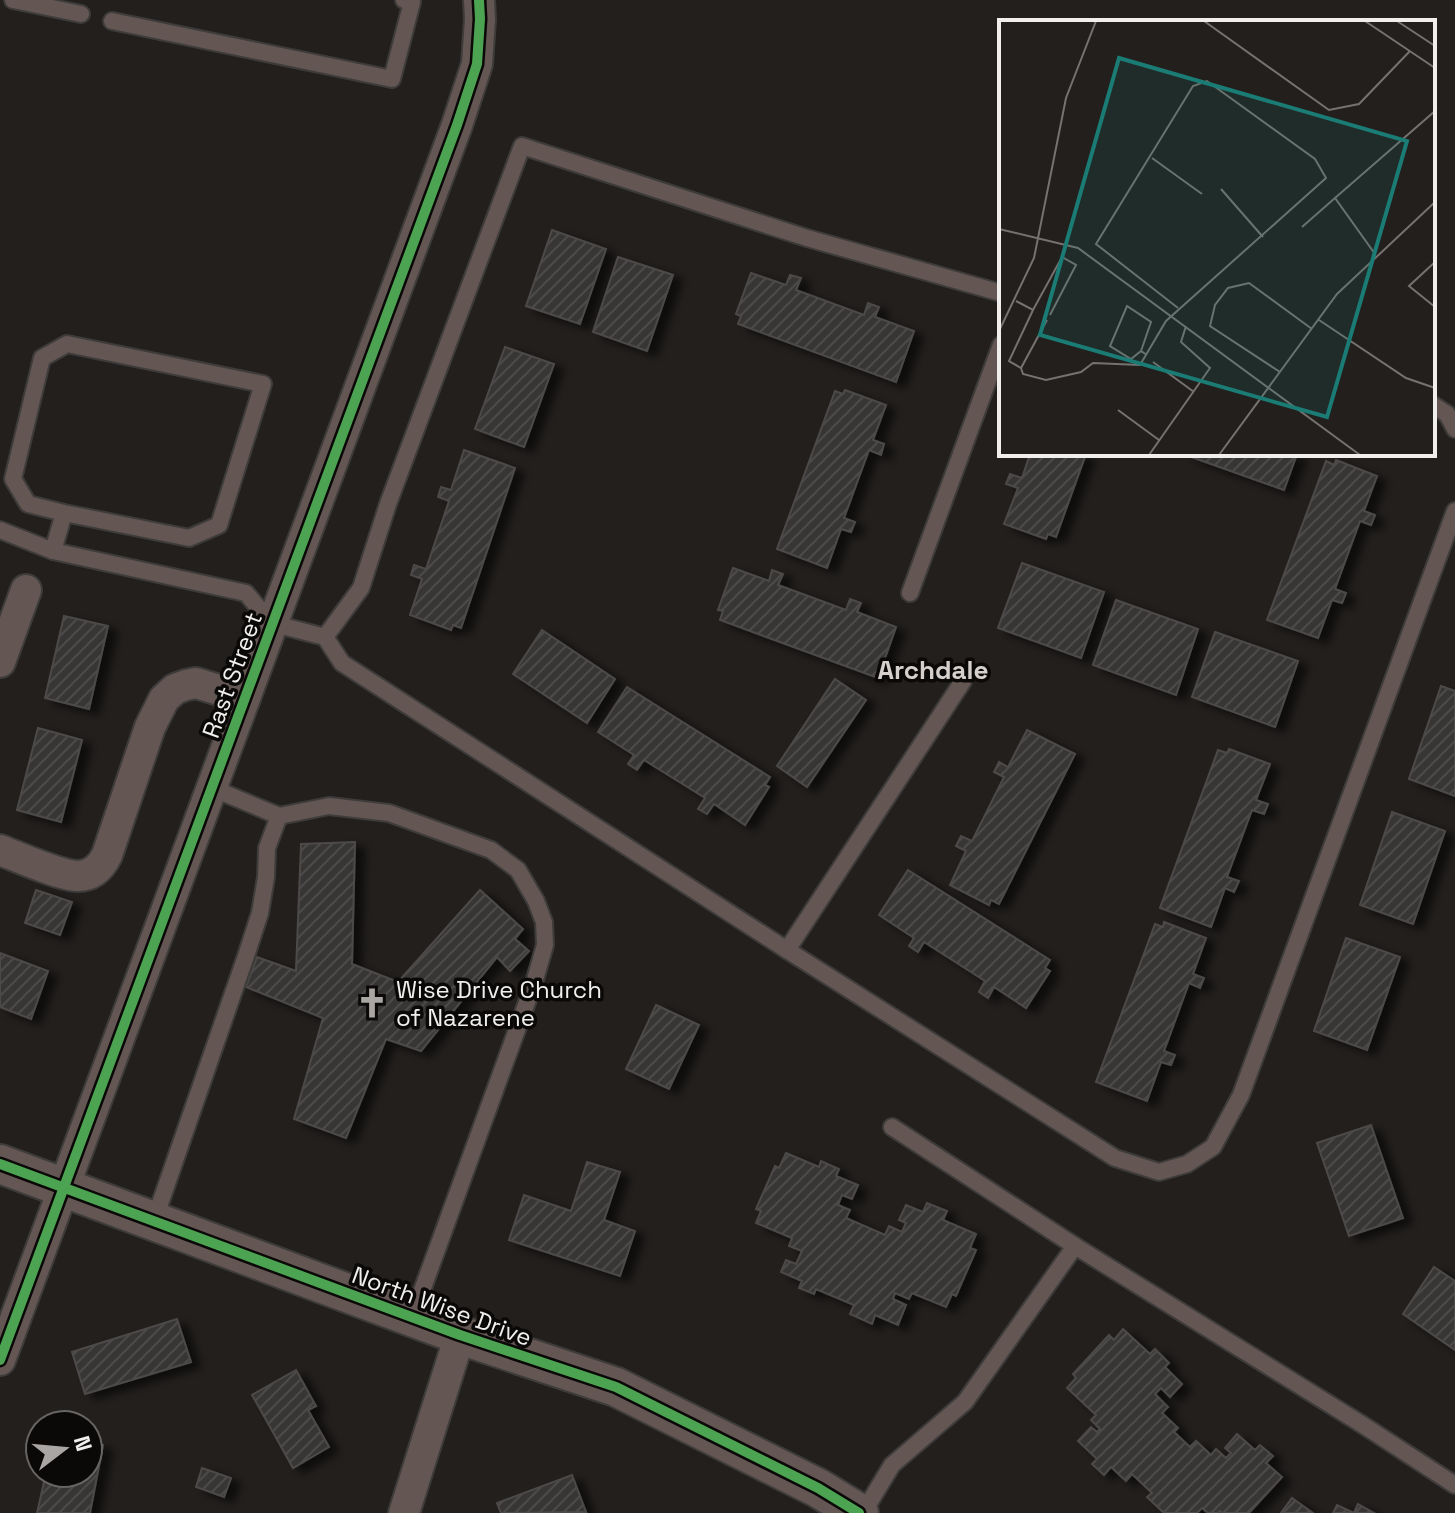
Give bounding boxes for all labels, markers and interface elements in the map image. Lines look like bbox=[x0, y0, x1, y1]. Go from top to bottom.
inset map bbox=[999, 20, 1435, 456]
street label: Rast Street bbox=[195, 608, 269, 742]
district label: Archdale bbox=[877, 653, 989, 687]
place label: Wise Drive Church of Nazarene bbox=[396, 974, 602, 1033]
church icon: Wise Drive Church of Nazarene bbox=[355, 986, 389, 1020]
street label: North Wise Drive bbox=[348, 1259, 536, 1353]
north arrow bbox=[24, 1409, 104, 1489]
text: N bbox=[68, 1433, 99, 1454]

